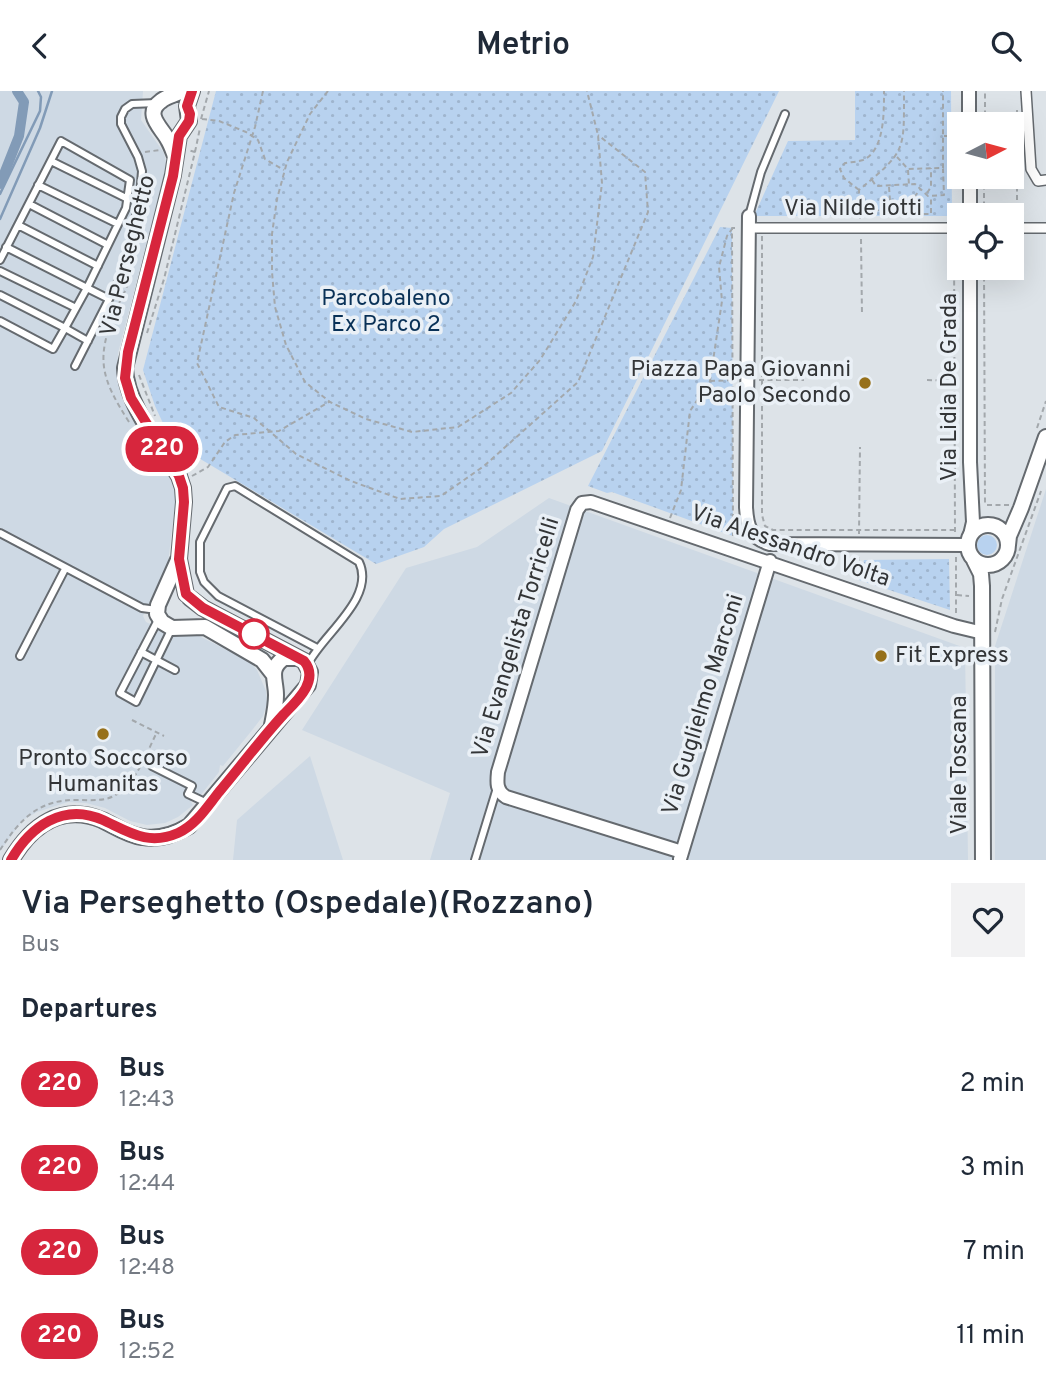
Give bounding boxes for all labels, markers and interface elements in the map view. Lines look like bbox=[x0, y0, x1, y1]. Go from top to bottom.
text: Metrio bbox=[476, 26, 570, 66]
icon: back bbox=[21, 27, 59, 65]
icon: search bbox=[987, 27, 1025, 65]
north arrow bbox=[947, 112, 1024, 189]
map controls bbox=[947, 112, 1024, 280]
street label: Via Perseghetto bbox=[95, 172, 163, 340]
street label: Via Nilde iotti bbox=[784, 195, 922, 224]
button: locate bbox=[947, 203, 1024, 280]
park label: Parcobaleno Ex Parco 2 bbox=[321, 285, 451, 340]
street label: Via Lidia De Grada bbox=[936, 293, 965, 481]
place label: Piazza Papa Giovanni Paolo Secondo bbox=[630, 356, 851, 411]
marker: Piazza Papa Giovanni Paolo Secondo bbox=[857, 375, 873, 391]
line badge: 220 bbox=[122, 426, 202, 472]
text: 220 bbox=[139, 434, 185, 464]
street label: Via Alessandro Volta bbox=[686, 499, 894, 595]
street label: Via Evangelista Torricelli bbox=[467, 514, 567, 762]
street label: Via Guglielmo Marconi bbox=[657, 591, 751, 819]
unlabelled marker bbox=[239, 619, 269, 649]
place label: Fit Express bbox=[895, 642, 1009, 671]
marker: Fit Express bbox=[873, 648, 889, 664]
street label: Viale Toscana bbox=[946, 695, 975, 835]
marker: Pronto Soccorso Humanitas bbox=[95, 726, 111, 742]
place label: Pronto Soccorso Humanitas bbox=[18, 745, 188, 800]
button: heart bbox=[951, 883, 1025, 957]
text: Via Perseghetto (Ospedale)(Rozzano) bbox=[21, 884, 594, 926]
text: Bus bbox=[21, 931, 60, 960]
text: Departures bbox=[21, 994, 158, 1027]
text: Bus bbox=[119, 1053, 165, 1086]
text: 2 min bbox=[960, 1068, 1025, 1101]
text: 220 bbox=[37, 1069, 82, 1099]
text: 12:43 bbox=[119, 1086, 175, 1115]
text: Bus bbox=[119, 1137, 165, 1170]
text: 3 min bbox=[960, 1152, 1025, 1185]
text: 220 bbox=[37, 1153, 82, 1183]
text: 12:44 bbox=[119, 1170, 175, 1199]
text: Bus bbox=[119, 1221, 165, 1254]
text: 7 min bbox=[963, 1236, 1025, 1269]
text: 220 bbox=[37, 1237, 82, 1267]
text: 12:48 bbox=[119, 1254, 175, 1283]
text: Bus bbox=[119, 1305, 165, 1338]
text: 11 min bbox=[956, 1320, 1025, 1353]
text: 220 bbox=[37, 1321, 82, 1351]
text: 12:52 bbox=[119, 1338, 175, 1367]

